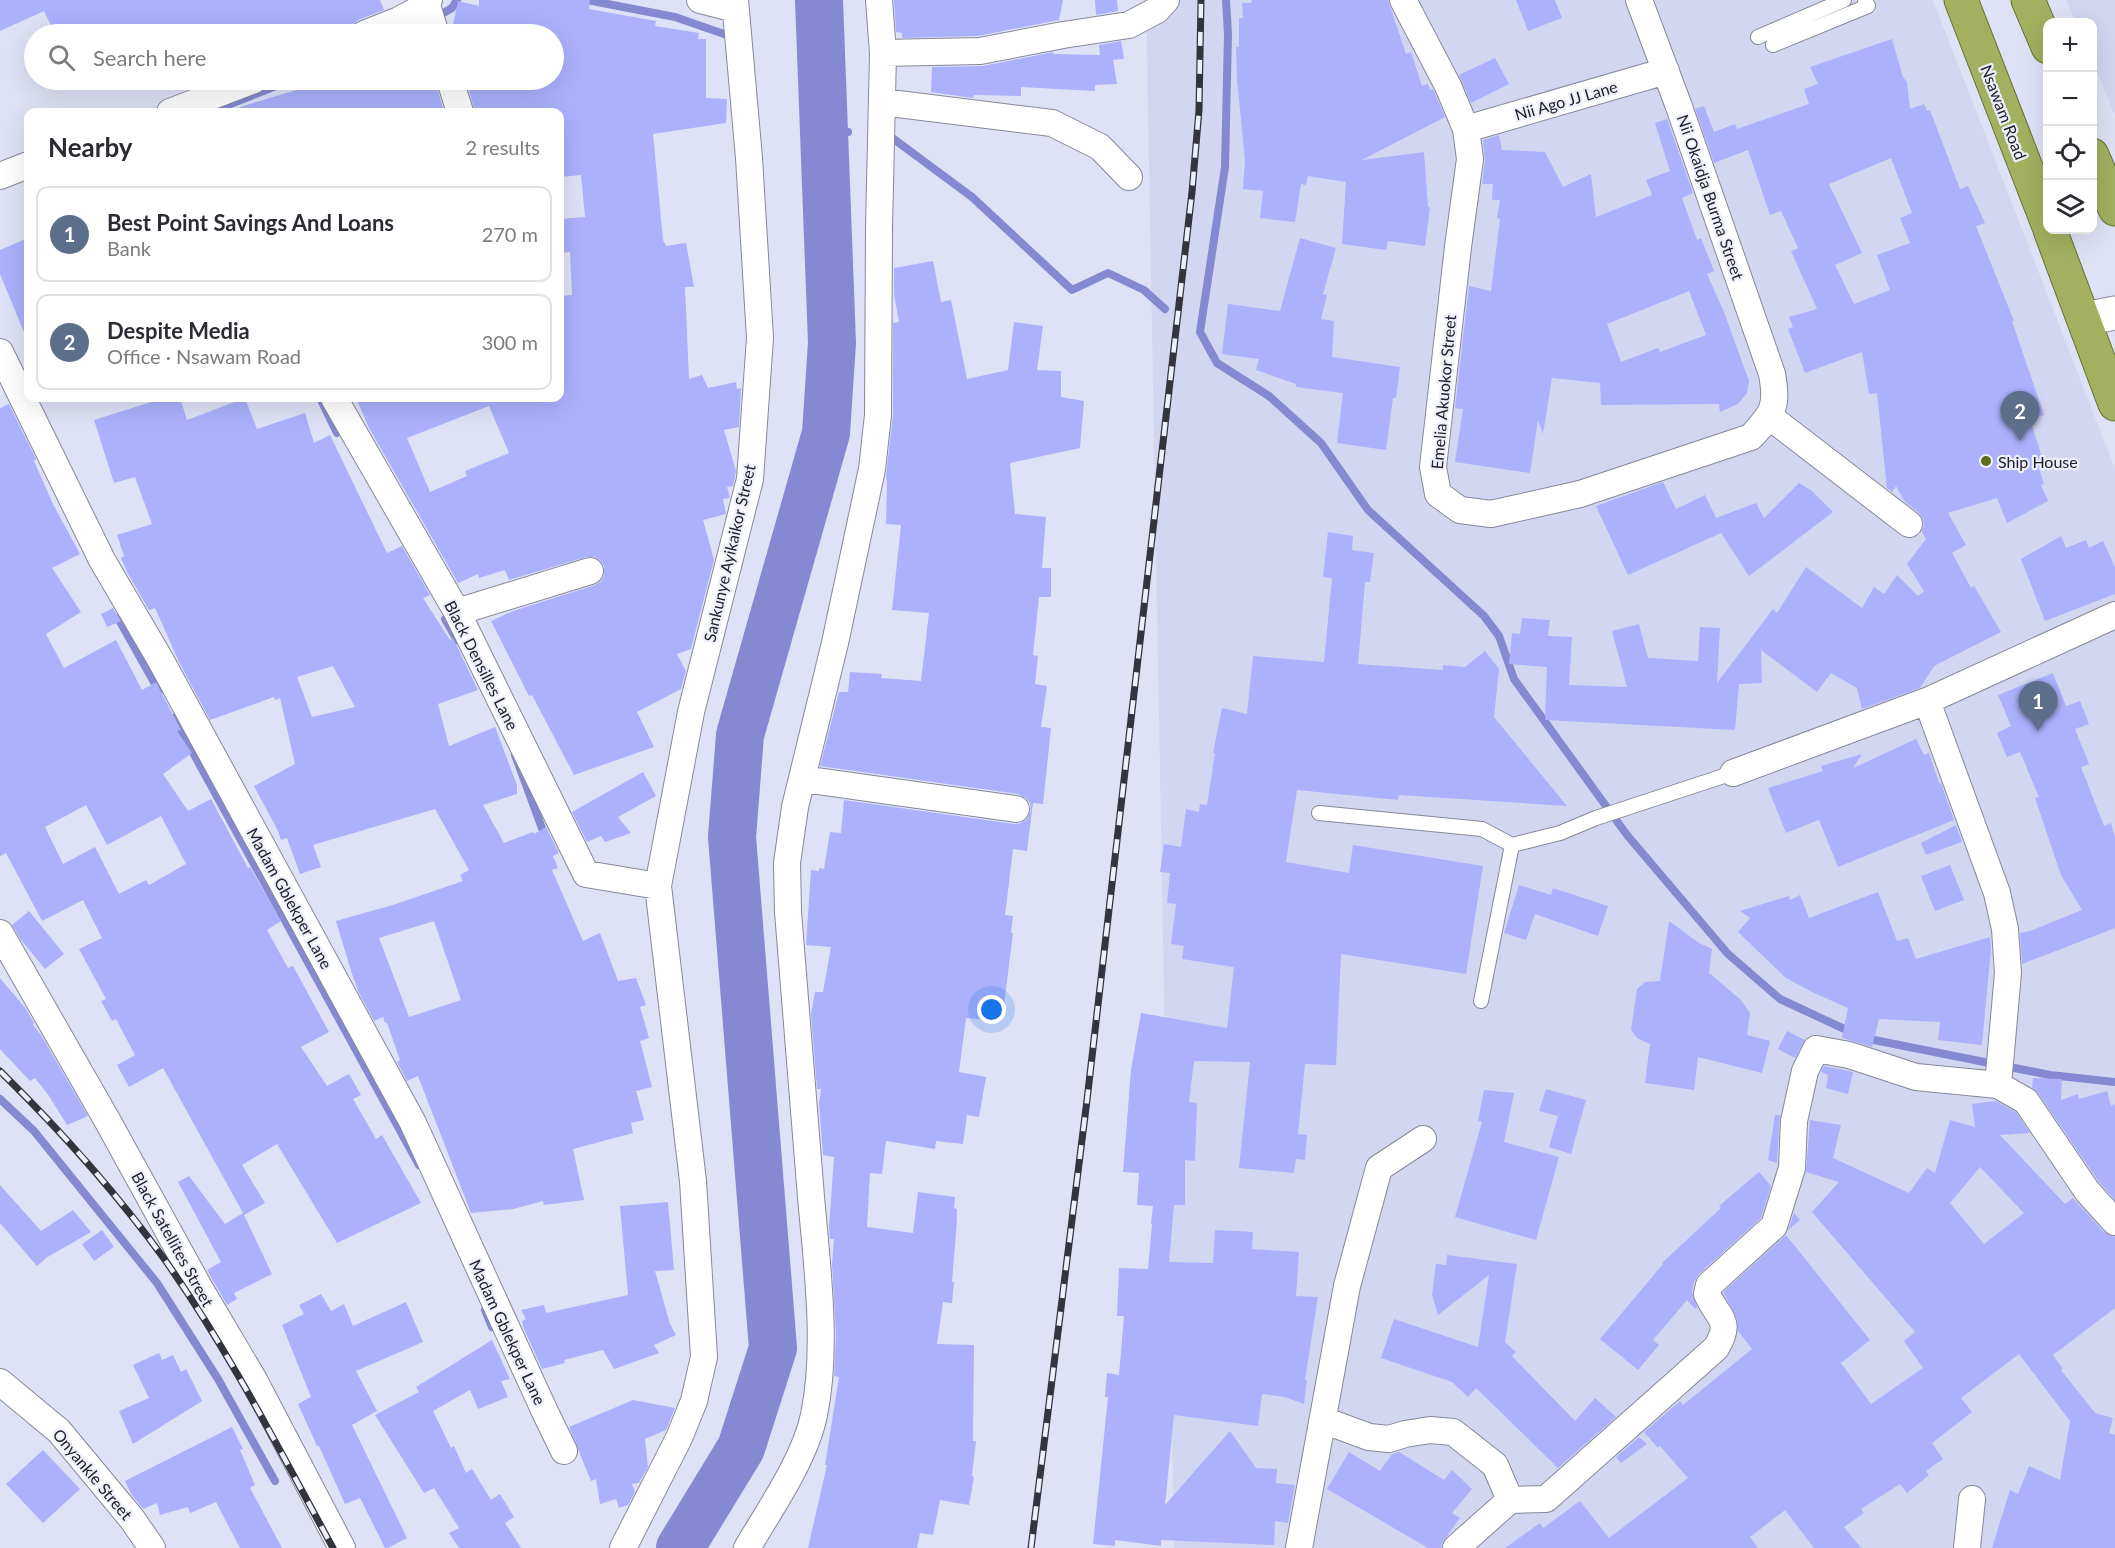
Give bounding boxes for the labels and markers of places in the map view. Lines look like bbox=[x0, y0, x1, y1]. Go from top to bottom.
pin: 2 bbox=[2000, 392, 2040, 441]
place label: Ship House bbox=[1998, 452, 2078, 471]
marker: Ship House bbox=[1979, 454, 1993, 468]
pin: 1 bbox=[2018, 682, 2058, 731]

